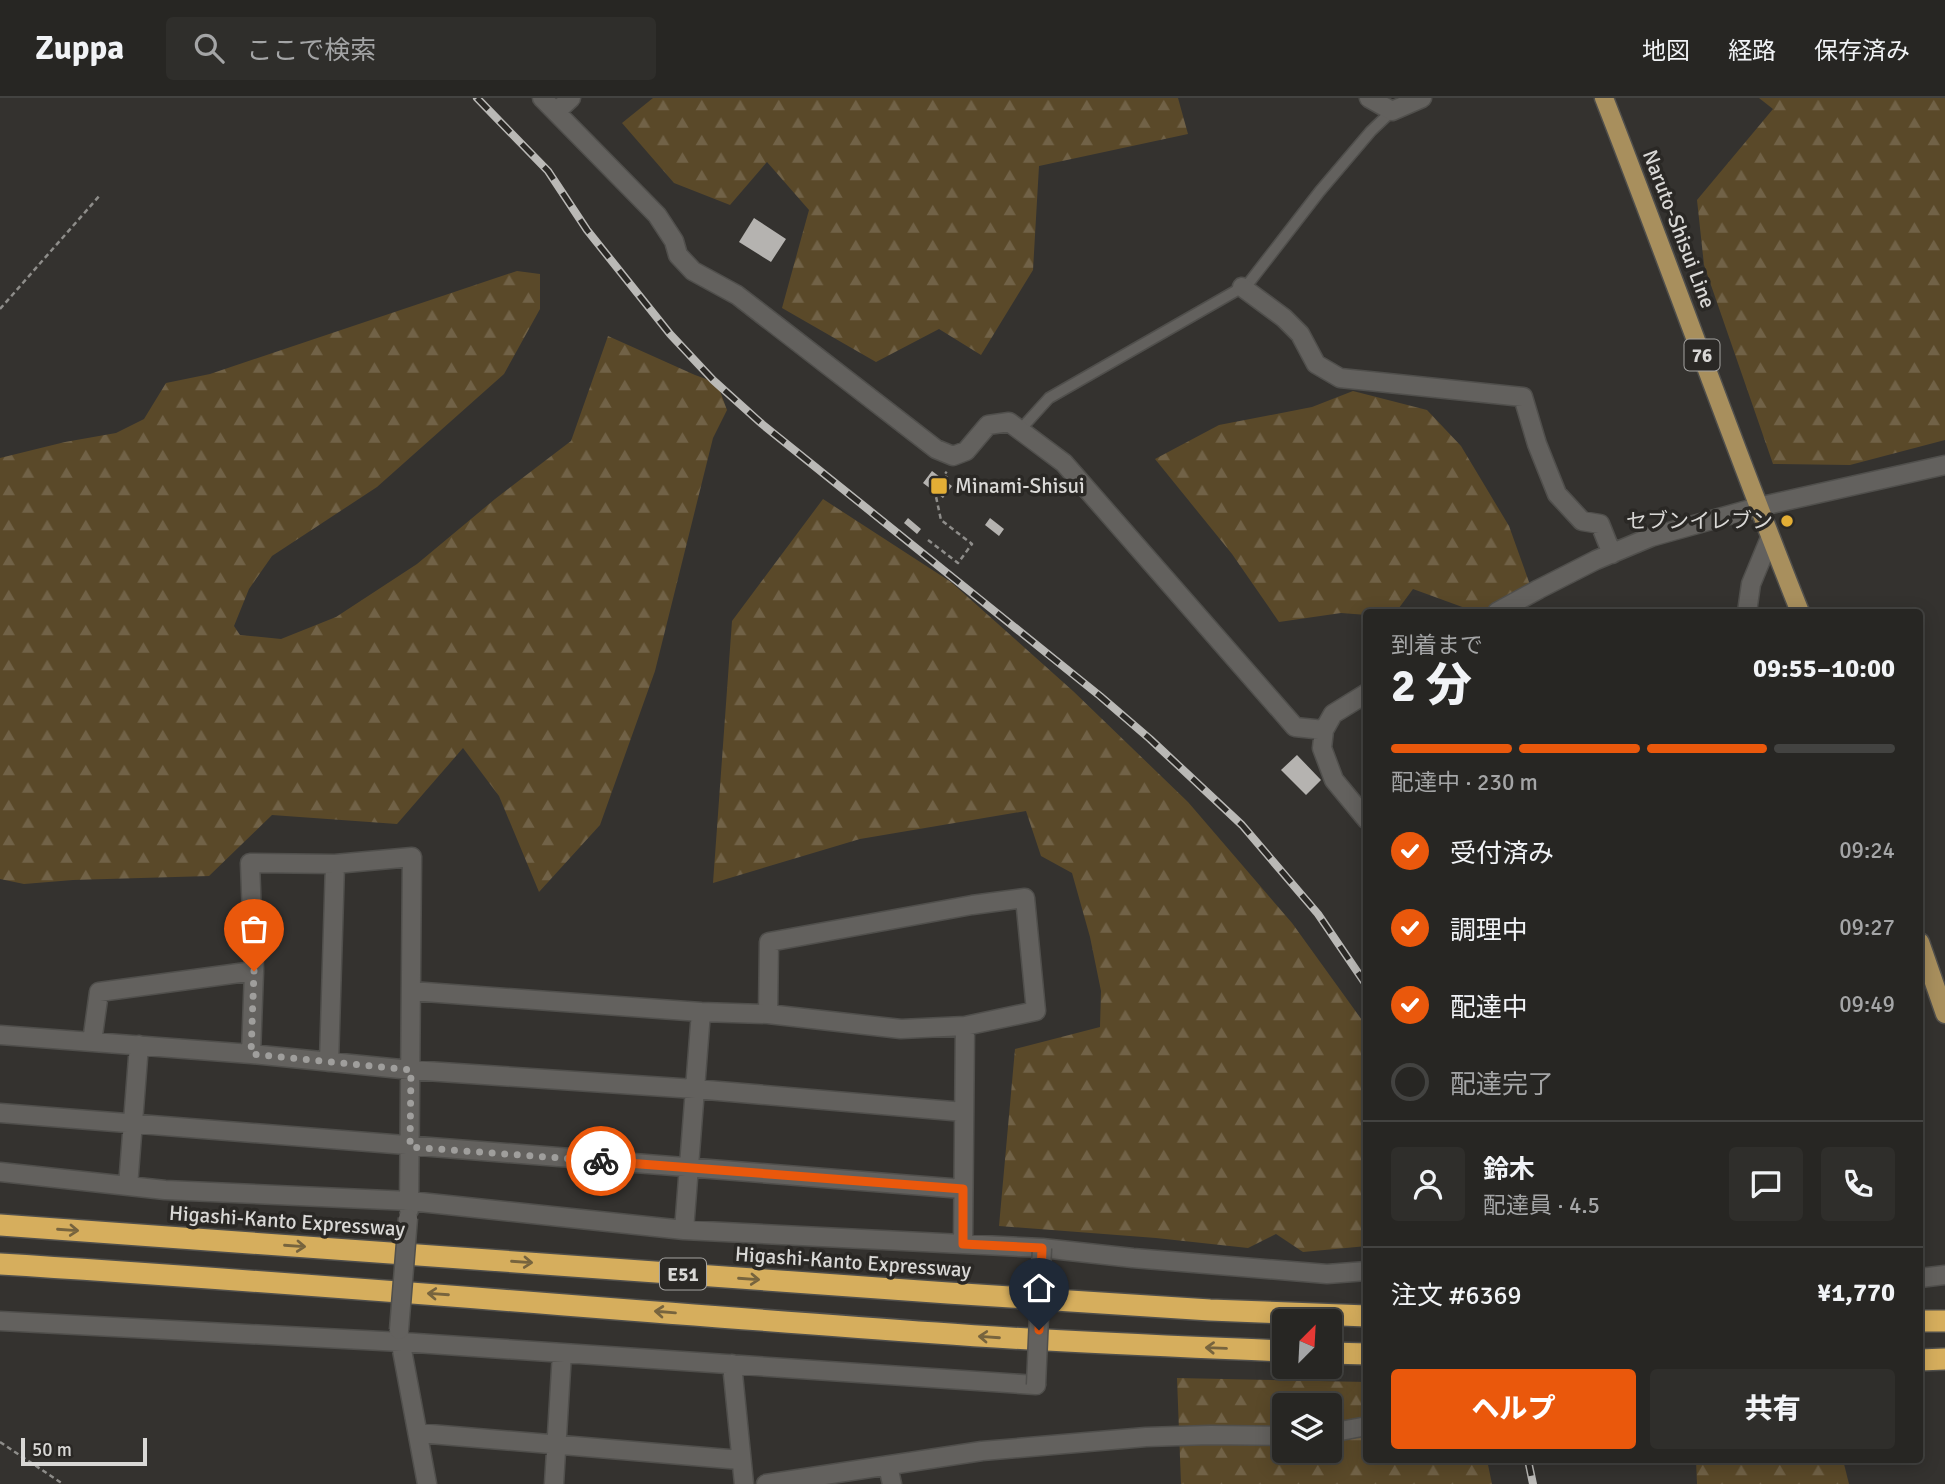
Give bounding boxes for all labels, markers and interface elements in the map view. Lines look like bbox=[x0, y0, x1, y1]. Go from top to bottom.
search box bbox=[166, 17, 656, 80]
text: Zuppa bbox=[35, 28, 124, 69]
icon: search bbox=[190, 29, 228, 67]
text: ここで検索 bbox=[246, 35, 376, 67]
text: 地図 bbox=[1642, 36, 1690, 66]
text: 経路 bbox=[1728, 36, 1776, 66]
text: 保存済み bbox=[1814, 36, 1910, 66]
street label: Naruto-Shisui Line bbox=[1637, 146, 1721, 312]
road number: 76 bbox=[1684, 340, 1720, 370]
place label: Minami-Shisui bbox=[955, 473, 1085, 499]
marker: Minami-Shisui bbox=[929, 476, 949, 496]
place label: セブンイレブン bbox=[1626, 508, 1773, 534]
marker: セブンイレブン bbox=[1779, 513, 1795, 529]
text: 到着まで bbox=[1391, 631, 1483, 660]
text: 09:55–10:00 bbox=[1753, 653, 1895, 685]
text: 2 分 bbox=[1391, 658, 1472, 714]
text: 配達中 · 230 m bbox=[1391, 768, 1538, 797]
icon: check bbox=[1391, 832, 1429, 870]
text: 09:24 bbox=[1839, 836, 1895, 865]
text: 受付済み bbox=[1450, 838, 1554, 870]
pin bbox=[224, 899, 284, 971]
icon: check bbox=[1391, 909, 1429, 947]
icon: bag bbox=[235, 910, 273, 948]
text: 09:27 bbox=[1839, 913, 1895, 942]
text: 調理中 bbox=[1450, 915, 1528, 947]
icon: check bbox=[1391, 986, 1429, 1024]
text: 09:49 bbox=[1839, 990, 1895, 1019]
text: 配達中 bbox=[1450, 992, 1528, 1024]
text: 配達完了 bbox=[1450, 1069, 1554, 1101]
courier bbox=[566, 1126, 636, 1196]
icon: bike bbox=[582, 1142, 620, 1180]
button: person bbox=[1391, 1147, 1465, 1221]
button: chat bbox=[1729, 1147, 1803, 1221]
button: phone bbox=[1821, 1147, 1895, 1221]
text: 鈴木 bbox=[1483, 1154, 1535, 1186]
text: 配達員 · 4.5 bbox=[1483, 1191, 1600, 1220]
street label: Higashi-Kanto Expressway bbox=[168, 1200, 406, 1242]
one-way arrow bbox=[56, 1224, 79, 1237]
one-way arrow bbox=[283, 1240, 306, 1253]
street label: Higashi-Kanto Expressway bbox=[734, 1241, 972, 1283]
one-way arrow bbox=[510, 1256, 533, 1269]
road number: E51 bbox=[660, 1258, 706, 1290]
pin bbox=[1009, 1258, 1069, 1330]
icon: home bbox=[1020, 1269, 1058, 1307]
one-way arrow bbox=[737, 1273, 760, 1286]
text: ¥1,770 bbox=[1817, 1277, 1895, 1309]
text: 注文 #6369 bbox=[1391, 1280, 1522, 1312]
one-way arrow bbox=[427, 1287, 450, 1300]
one-way arrow bbox=[654, 1305, 676, 1318]
north arrow bbox=[1272, 1309, 1342, 1379]
map controls bbox=[1272, 1309, 1342, 1463]
one-way arrow bbox=[978, 1330, 1001, 1343]
one-way arrow bbox=[1205, 1342, 1228, 1355]
button: ヘルプ bbox=[1391, 1369, 1636, 1449]
button: 共有 bbox=[1650, 1369, 1895, 1449]
button: layers bbox=[1272, 1393, 1342, 1463]
scale bar bbox=[21, 1435, 147, 1467]
text: 50 m bbox=[32, 1438, 72, 1462]

